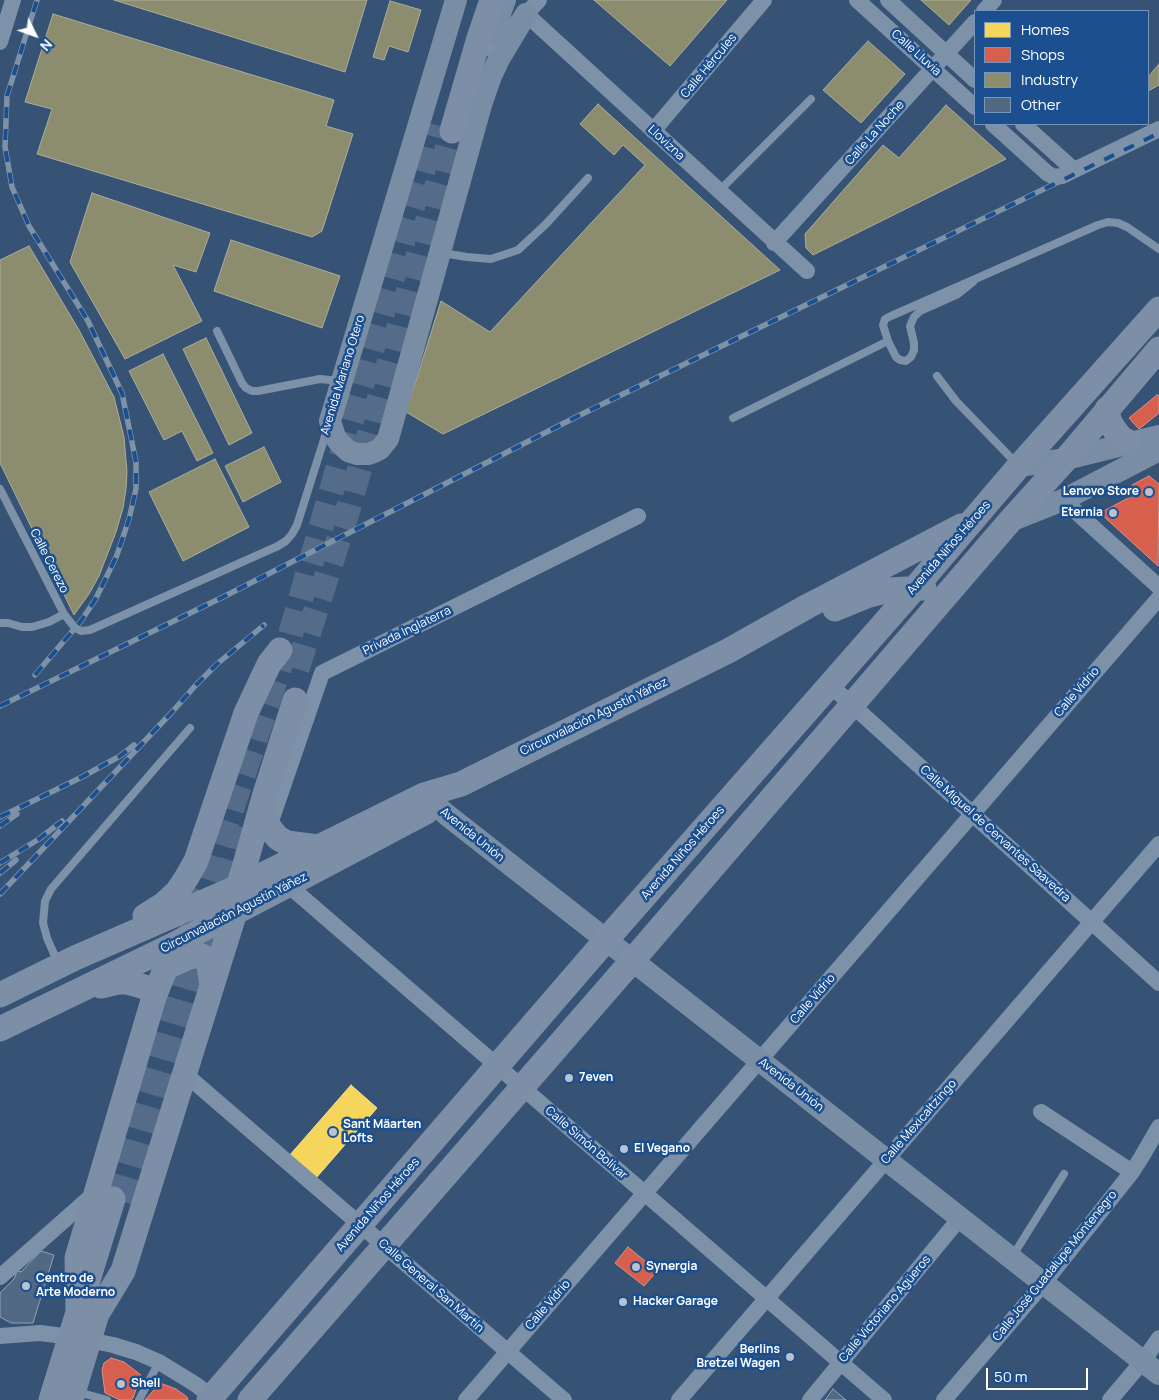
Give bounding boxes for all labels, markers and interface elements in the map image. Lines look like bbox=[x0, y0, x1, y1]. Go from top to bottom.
north arrow bbox=[10, 10, 60, 60]
legend bbox=[974, 10, 1149, 125]
text: Homes bbox=[1021, 19, 1069, 40]
street label: Calle Lluvia bbox=[888, 27, 944, 79]
street label: Calle Hércules bbox=[678, 31, 740, 101]
text: N bbox=[36, 35, 57, 55]
text: Shops bbox=[1021, 44, 1065, 65]
text: Industry bbox=[1021, 69, 1078, 90]
text: Other bbox=[1021, 94, 1061, 115]
street label: Calle La Noche bbox=[842, 98, 908, 168]
street label: Llovizna bbox=[645, 122, 687, 164]
street label: Avenida Mariano Otero bbox=[318, 313, 368, 437]
place label: Lenovo Store bbox=[1063, 485, 1139, 499]
marker: Lenovo Store bbox=[1143, 486, 1155, 498]
street label: Avenida Niños Héroes bbox=[904, 498, 994, 598]
place label: Eternia bbox=[1061, 506, 1103, 520]
marker: Eternia bbox=[1107, 507, 1119, 519]
street label: Calle Cerezo bbox=[27, 527, 71, 595]
street label: Privada Inglaterra bbox=[361, 603, 453, 659]
street label: Calle Vidrio bbox=[1051, 664, 1103, 720]
street label: Circunvalación Agustín Yáñez bbox=[518, 675, 670, 759]
street label: Calle Miguel de Cervantes Saavedra bbox=[917, 763, 1073, 905]
street label: Avenida Niños Héroes bbox=[638, 803, 728, 903]
street label: Avenida Unión bbox=[437, 805, 507, 865]
street label: Circunvalación Agustín Yáñez bbox=[158, 870, 310, 956]
street label: Calle Vidrio bbox=[787, 971, 839, 1027]
street label: Avenida Unión bbox=[756, 1055, 826, 1115]
place label: 7even bbox=[579, 1071, 613, 1085]
marker: 7even bbox=[563, 1072, 575, 1084]
street label: Calle Mexicaltzingo bbox=[878, 1077, 960, 1167]
street label: Calle Simón Bolívar bbox=[542, 1103, 630, 1183]
place label: Sant Mäarten Lofts bbox=[343, 1118, 421, 1146]
marker: Sant Mäarten Lofts bbox=[327, 1126, 339, 1138]
place label: El Vegano bbox=[634, 1142, 690, 1156]
marker: El Vegano bbox=[618, 1143, 630, 1155]
street label: Avenida Niños Héroes bbox=[333, 1155, 423, 1255]
street label: Calle José Guadalupe Montenegro bbox=[990, 1188, 1120, 1344]
street label: Calle General San Martín bbox=[375, 1236, 487, 1336]
street label: Calle Victoriano Agüeros bbox=[836, 1253, 934, 1365]
place label: Synergia bbox=[646, 1260, 697, 1274]
marker: Synergia bbox=[630, 1261, 642, 1273]
place label: Centro de Arte Moderno bbox=[36, 1272, 115, 1300]
street label: Calle Vidrio bbox=[522, 1277, 574, 1333]
marker: Centro de Arte Moderno bbox=[20, 1280, 32, 1292]
place label: Hacker Garage bbox=[633, 1295, 718, 1309]
marker: Hacker Garage bbox=[617, 1296, 629, 1308]
place label: Berlins Bretzel Wagen bbox=[696, 1343, 780, 1371]
marker: Berlins Bretzel Wagen bbox=[784, 1351, 796, 1363]
scale bar bbox=[989, 1358, 1092, 1390]
text: 50 m bbox=[994, 1366, 1028, 1387]
place label: Shell bbox=[131, 1377, 160, 1391]
marker: Shell bbox=[115, 1378, 127, 1390]

